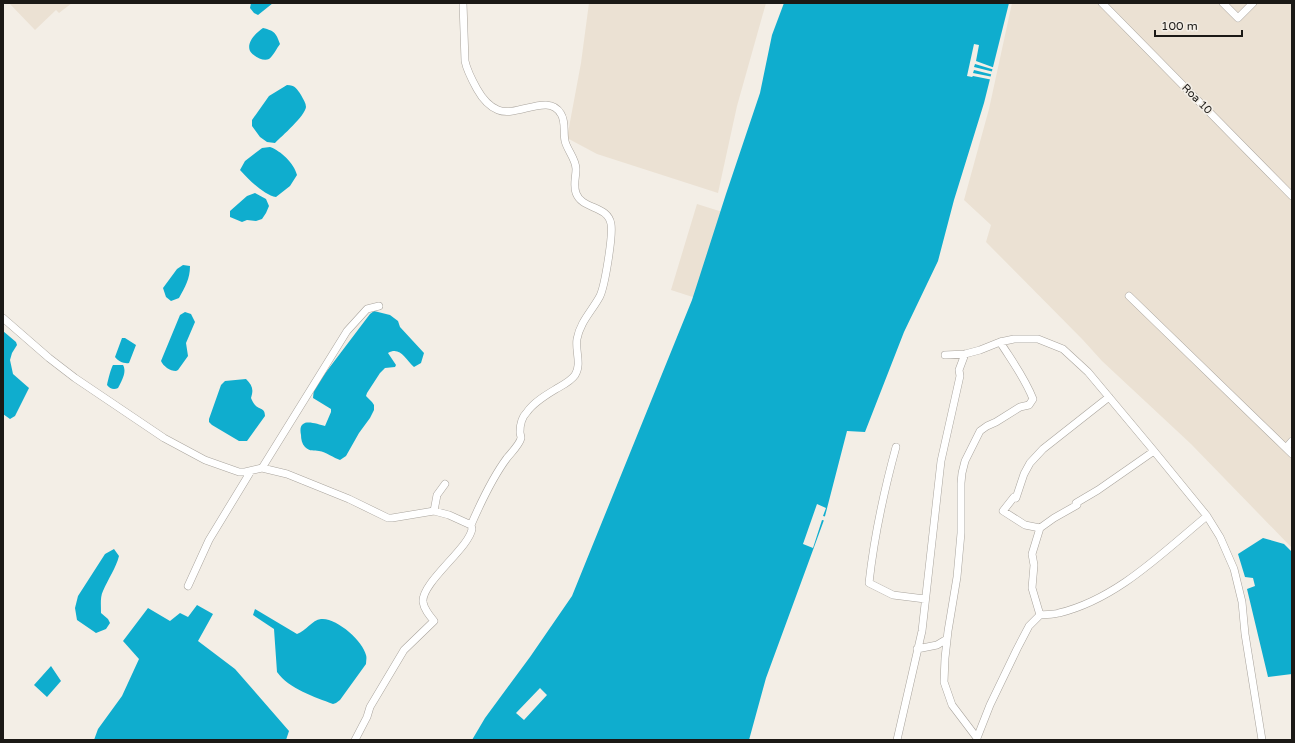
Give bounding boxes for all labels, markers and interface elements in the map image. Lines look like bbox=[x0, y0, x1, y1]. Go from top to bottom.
scale bar bbox=[1155, 12, 1242, 38]
text: 100 m bbox=[1161, 19, 1198, 33]
street label: Roa 10 bbox=[1179, 81, 1215, 117]

